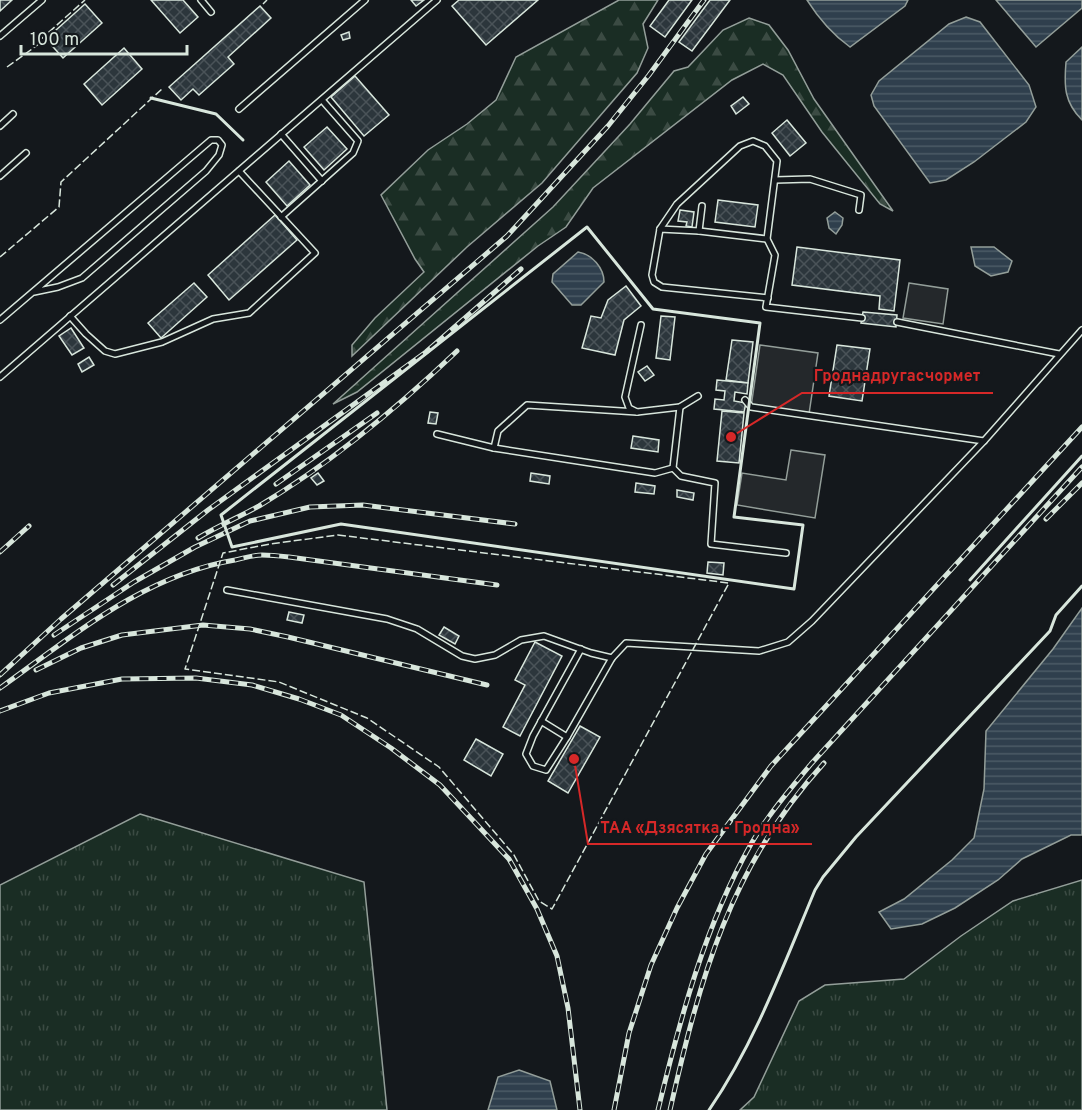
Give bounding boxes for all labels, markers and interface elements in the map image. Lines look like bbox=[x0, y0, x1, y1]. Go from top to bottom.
scale bar bbox=[21, 18, 188, 56]
text: 100 m bbox=[30, 29, 79, 52]
callout: Гроднадругасчормет bbox=[802, 359, 993, 393]
text: Гроднадругасчормет bbox=[814, 367, 981, 387]
callout: ТАА «Дзясятка - Гродна» bbox=[588, 810, 812, 844]
text: ТАА «Дзясятка - Гродна» bbox=[600, 819, 800, 839]

